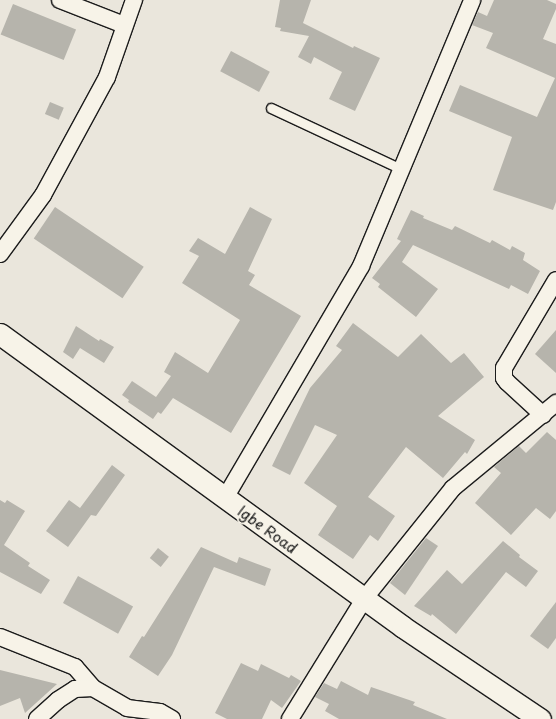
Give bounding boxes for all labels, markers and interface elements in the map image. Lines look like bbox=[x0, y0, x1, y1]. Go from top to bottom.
street label: Igbe Road bbox=[234, 501, 302, 557]

